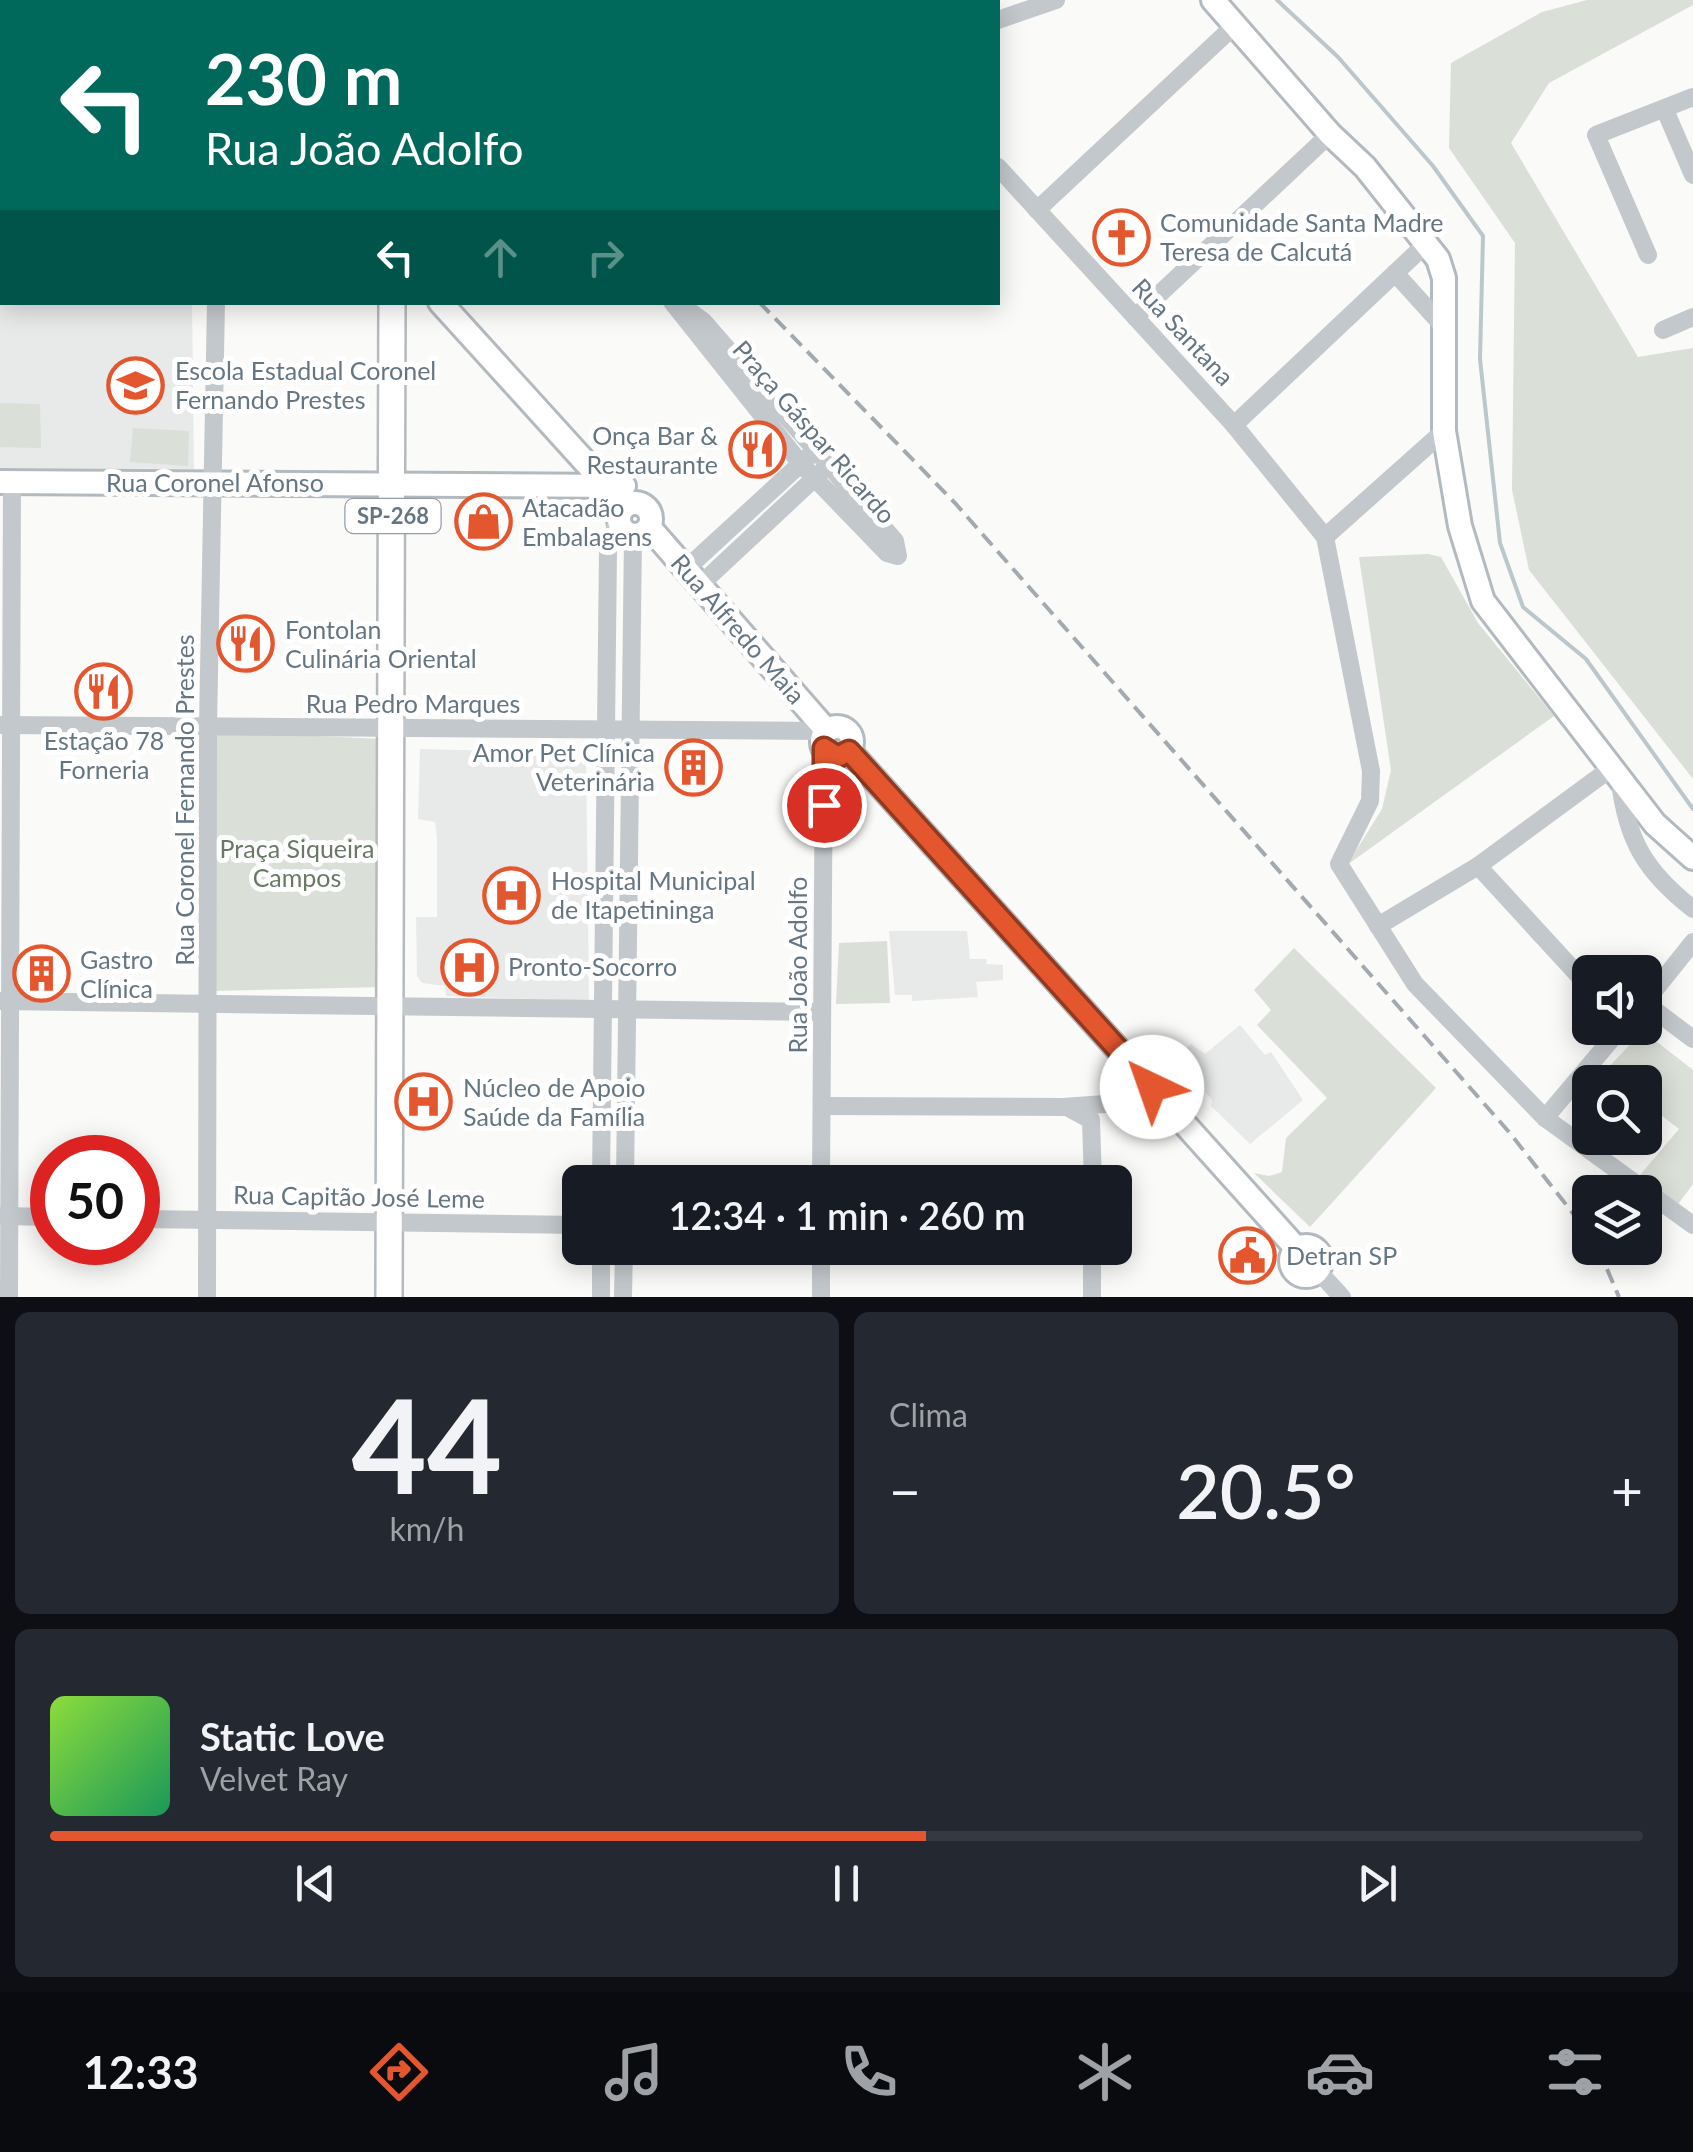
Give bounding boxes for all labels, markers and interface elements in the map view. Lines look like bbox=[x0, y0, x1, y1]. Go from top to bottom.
text: 230 m bbox=[205, 36, 402, 120]
icon: left bbox=[40, 40, 170, 170]
text: Rua João Adolfo bbox=[205, 121, 523, 175]
church icon: Comunidade Santa Madre Teresa de Calcutá bbox=[1091, 207, 1151, 267]
place label: Comunidade Santa Madre Teresa de Calcutá bbox=[1160, 207, 1444, 266]
icon: left bbox=[368, 230, 423, 285]
icon: ahead bbox=[473, 230, 528, 285]
icon: right bbox=[578, 230, 633, 285]
street label: Rua Santana bbox=[1127, 272, 1241, 391]
street label: Praça Gáspar Ricardo bbox=[727, 334, 902, 529]
school or university icon: Escola Estadual Coronel Fernando Prestes bbox=[106, 355, 166, 415]
place label: Escola Estadual Coronel Fernando Prestes bbox=[175, 355, 436, 414]
place label: Onça Bar & Restaurante bbox=[587, 420, 718, 479]
restaurant icon: Onça Bar & Restaurante bbox=[727, 420, 787, 480]
street label: Rua Coronel Afonso bbox=[106, 467, 324, 497]
shop icon: Atacadão Embalagens bbox=[453, 492, 513, 552]
place label: Atacadão Embalagens bbox=[522, 492, 652, 551]
road number: SP-268 bbox=[346, 499, 440, 533]
street label: Rua Alfredo Maia bbox=[666, 547, 812, 709]
restaurant icon: Fontolan Culinária Oriental bbox=[216, 614, 276, 674]
place label: Fontolan Culinária Oriental bbox=[285, 614, 477, 673]
street label: Rua Coronel Fernando Prestes bbox=[169, 634, 199, 966]
restaurant icon: Estação 78 Forneria bbox=[74, 662, 134, 722]
street label: Rua Pedro Marques bbox=[306, 688, 520, 718]
place label: Estação 78 Forneria bbox=[44, 725, 164, 784]
place label: Amor Pet Clínica Veterinária bbox=[473, 737, 655, 796]
building icon: Amor Pet Clínica Veterinária bbox=[664, 737, 724, 797]
pin bbox=[782, 763, 867, 848]
icon: arrive bbox=[797, 778, 852, 833]
park label: Praça Siqueira Campos bbox=[220, 833, 374, 892]
hospital icon: Hospital Municipal de Itapetininga bbox=[482, 865, 542, 925]
place label: Hospital Municipal de Itapetininga bbox=[551, 865, 756, 924]
street label: Rua João Adolfo bbox=[782, 877, 812, 1053]
hospital icon: Pronto-Socorro bbox=[439, 937, 499, 997]
building icon: Gastro Clínica bbox=[11, 944, 71, 1004]
place label: Gastro Clínica bbox=[80, 944, 153, 1003]
place label: Pronto-Socorro bbox=[508, 951, 677, 981]
map controls bbox=[1572, 955, 1662, 1265]
button: sound bbox=[1572, 955, 1662, 1045]
position arrow bbox=[1100, 1035, 1204, 1139]
button: search bbox=[1572, 1065, 1662, 1155]
hospital icon: Núcleo de Apoio Saúde da Família bbox=[394, 1072, 454, 1132]
place label: Núcleo de Apoio Saúde da Família bbox=[463, 1072, 645, 1131]
speed limit sign: 50 bbox=[30, 1135, 160, 1265]
button: layers bbox=[1572, 1175, 1662, 1265]
street label: Rua Capitão José Leme bbox=[233, 1179, 485, 1213]
text: 12:34 · 1 min · 260 m bbox=[669, 1192, 1025, 1238]
public building icon: Detran SP bbox=[1217, 1226, 1277, 1286]
place label: Detran SP bbox=[1286, 1240, 1397, 1270]
text: 44 bbox=[352, 1366, 502, 1522]
text: Clima bbox=[889, 1395, 968, 1434]
text: 20.5° bbox=[1176, 1445, 1356, 1535]
text: − bbox=[889, 1457, 921, 1523]
text: + bbox=[1611, 1457, 1643, 1523]
text: km/h bbox=[390, 1509, 464, 1548]
text: Static Love bbox=[200, 1713, 385, 1759]
text: Velvet Ray bbox=[200, 1759, 348, 1798]
icon: previous bbox=[288, 1856, 343, 1911]
icon: pause bbox=[819, 1856, 874, 1911]
icon: next bbox=[1350, 1856, 1405, 1911]
icon: directions bbox=[364, 2037, 434, 2107]
icon: music bbox=[599, 2037, 669, 2107]
icon: phone bbox=[834, 2037, 904, 2107]
icon: climate bbox=[1070, 2037, 1140, 2107]
icon: car bbox=[1305, 2037, 1375, 2107]
icon: filters bbox=[1540, 2037, 1610, 2107]
text: 12:33 bbox=[83, 2045, 199, 2099]

